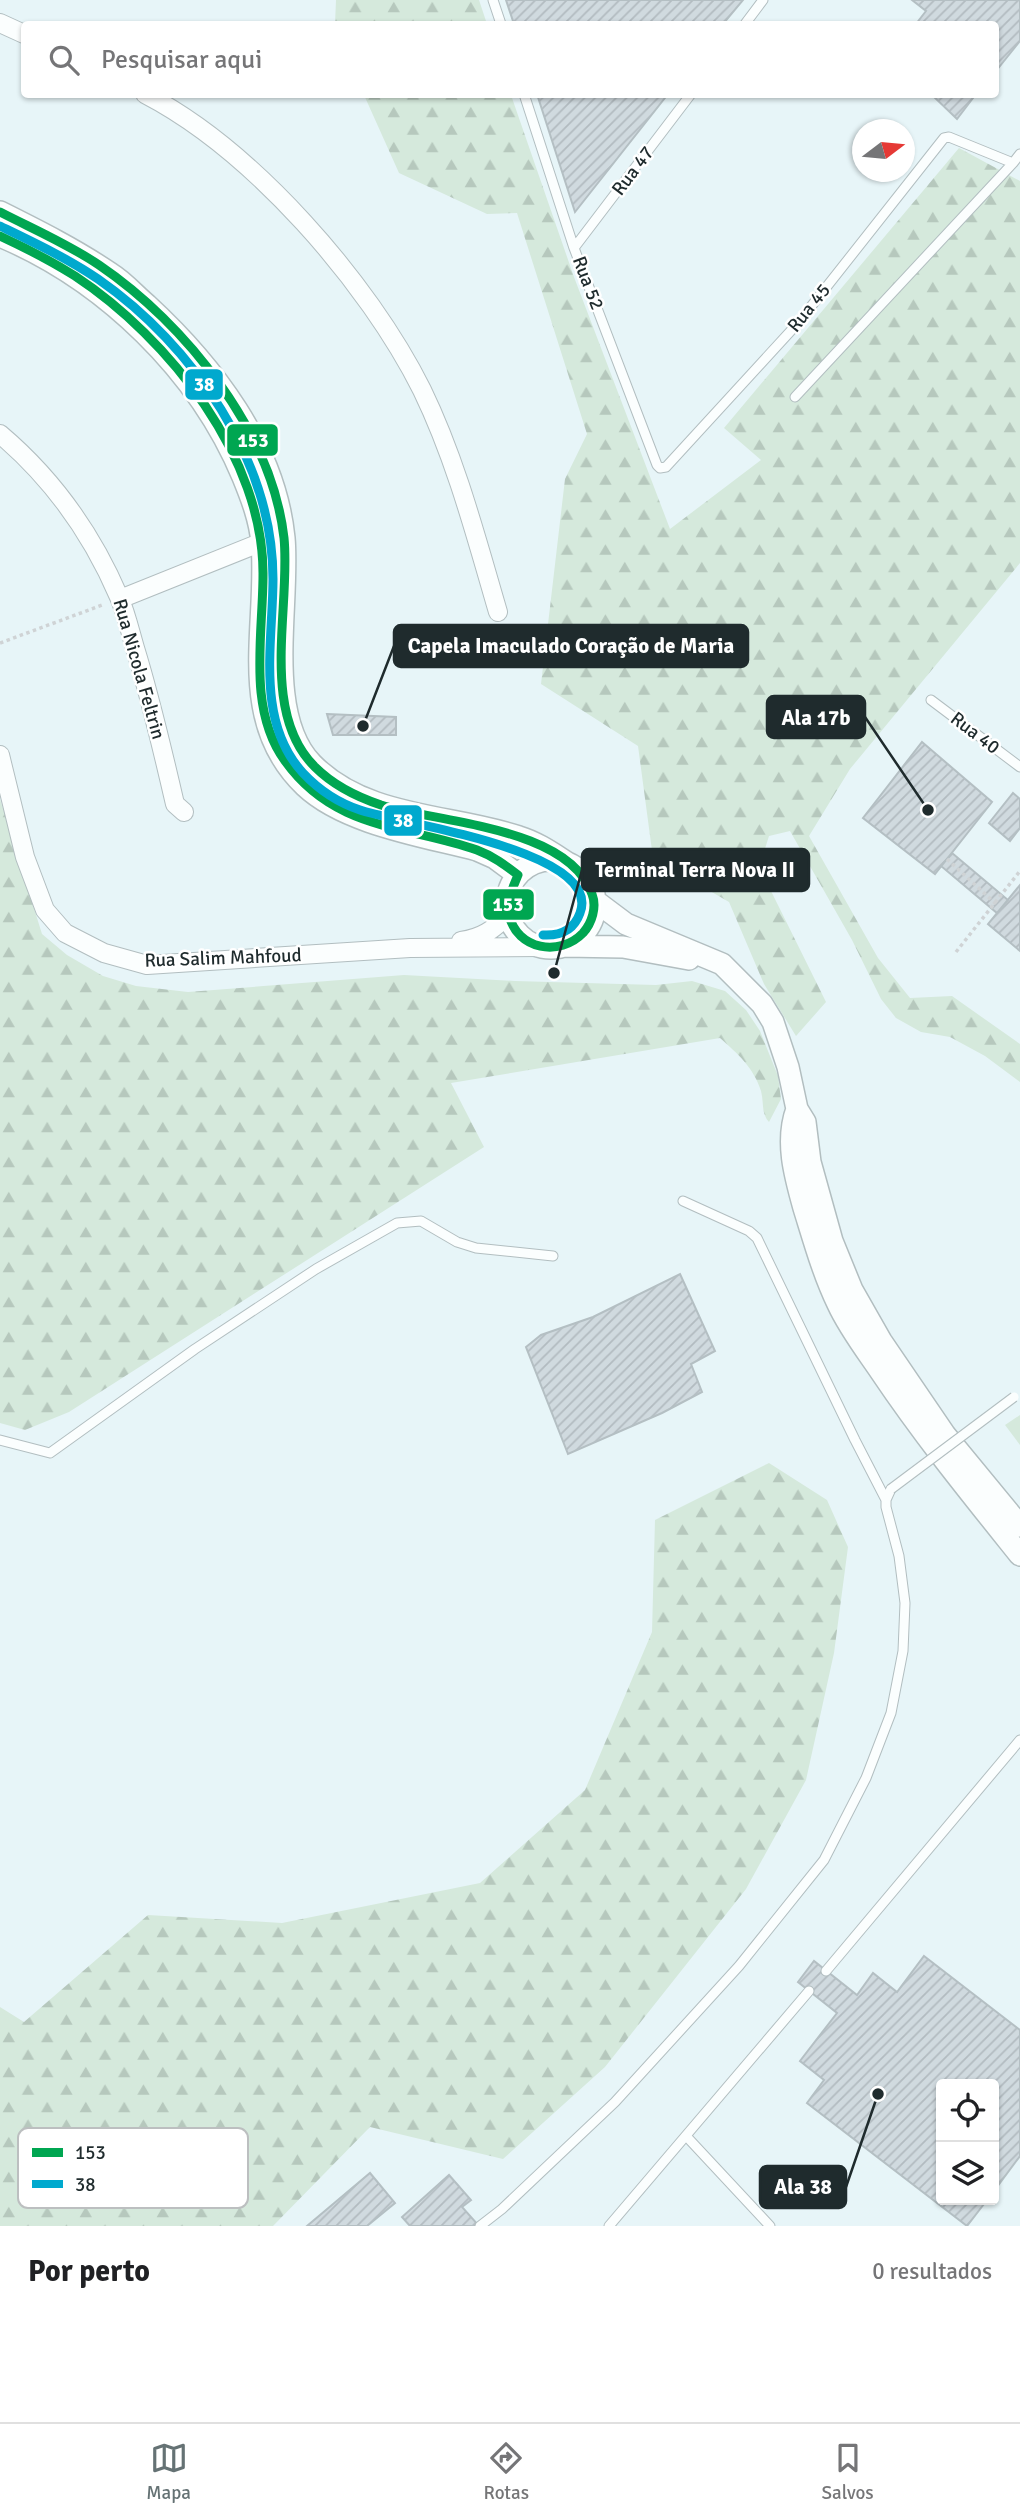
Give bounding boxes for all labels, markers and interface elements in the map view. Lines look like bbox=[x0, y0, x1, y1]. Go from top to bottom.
search box bbox=[21, 21, 999, 98]
icon: search bbox=[45, 41, 83, 79]
text: Pesquisar aqui bbox=[101, 44, 262, 76]
north arrow bbox=[852, 119, 915, 182]
street label: Rua 47 bbox=[607, 142, 659, 200]
street label: Rua 52 bbox=[567, 253, 609, 313]
street label: Rua 45 bbox=[782, 279, 836, 337]
line badge: 38 bbox=[184, 368, 224, 401]
text: 38 bbox=[194, 373, 214, 397]
line badge: 153 bbox=[226, 423, 279, 457]
text: 153 bbox=[238, 429, 268, 453]
street label: Rua Nicola Feltrin bbox=[107, 596, 171, 742]
callout: Capela Imaculado Coração de Maria bbox=[394, 625, 748, 667]
text: Capela Imaculado Coração de Maria bbox=[408, 633, 734, 659]
callout: Ala 17b bbox=[767, 696, 865, 738]
text: Ala 17b bbox=[781, 705, 851, 731]
street label: Rua 40 bbox=[946, 707, 1004, 759]
line badge: 38 bbox=[383, 804, 423, 837]
text: 38 bbox=[393, 809, 413, 833]
callout: Terminal Terra Nova II bbox=[582, 849, 809, 891]
text: Terminal Terra Nova II bbox=[595, 857, 795, 883]
line badge: 153 bbox=[482, 888, 535, 921]
text: 153 bbox=[493, 893, 523, 917]
street label: Rua Salim Mahfoud bbox=[144, 943, 302, 973]
map controls bbox=[936, 2079, 999, 2205]
button: locate bbox=[936, 2079, 999, 2142]
legend bbox=[18, 2128, 248, 2208]
text: 153 bbox=[75, 2141, 106, 2165]
button: layers bbox=[936, 2142, 999, 2205]
callout: Ala 38 bbox=[760, 2166, 846, 2208]
text: 38 bbox=[75, 2173, 96, 2197]
text: Ala 38 bbox=[774, 2174, 832, 2200]
text: Por perto bbox=[28, 2253, 150, 2290]
text: 0 resultados bbox=[872, 2257, 992, 2286]
tab: Mapa bbox=[146, 2439, 191, 2505]
tab: Rotas bbox=[484, 2439, 529, 2505]
tab: Salvos bbox=[822, 2439, 874, 2505]

